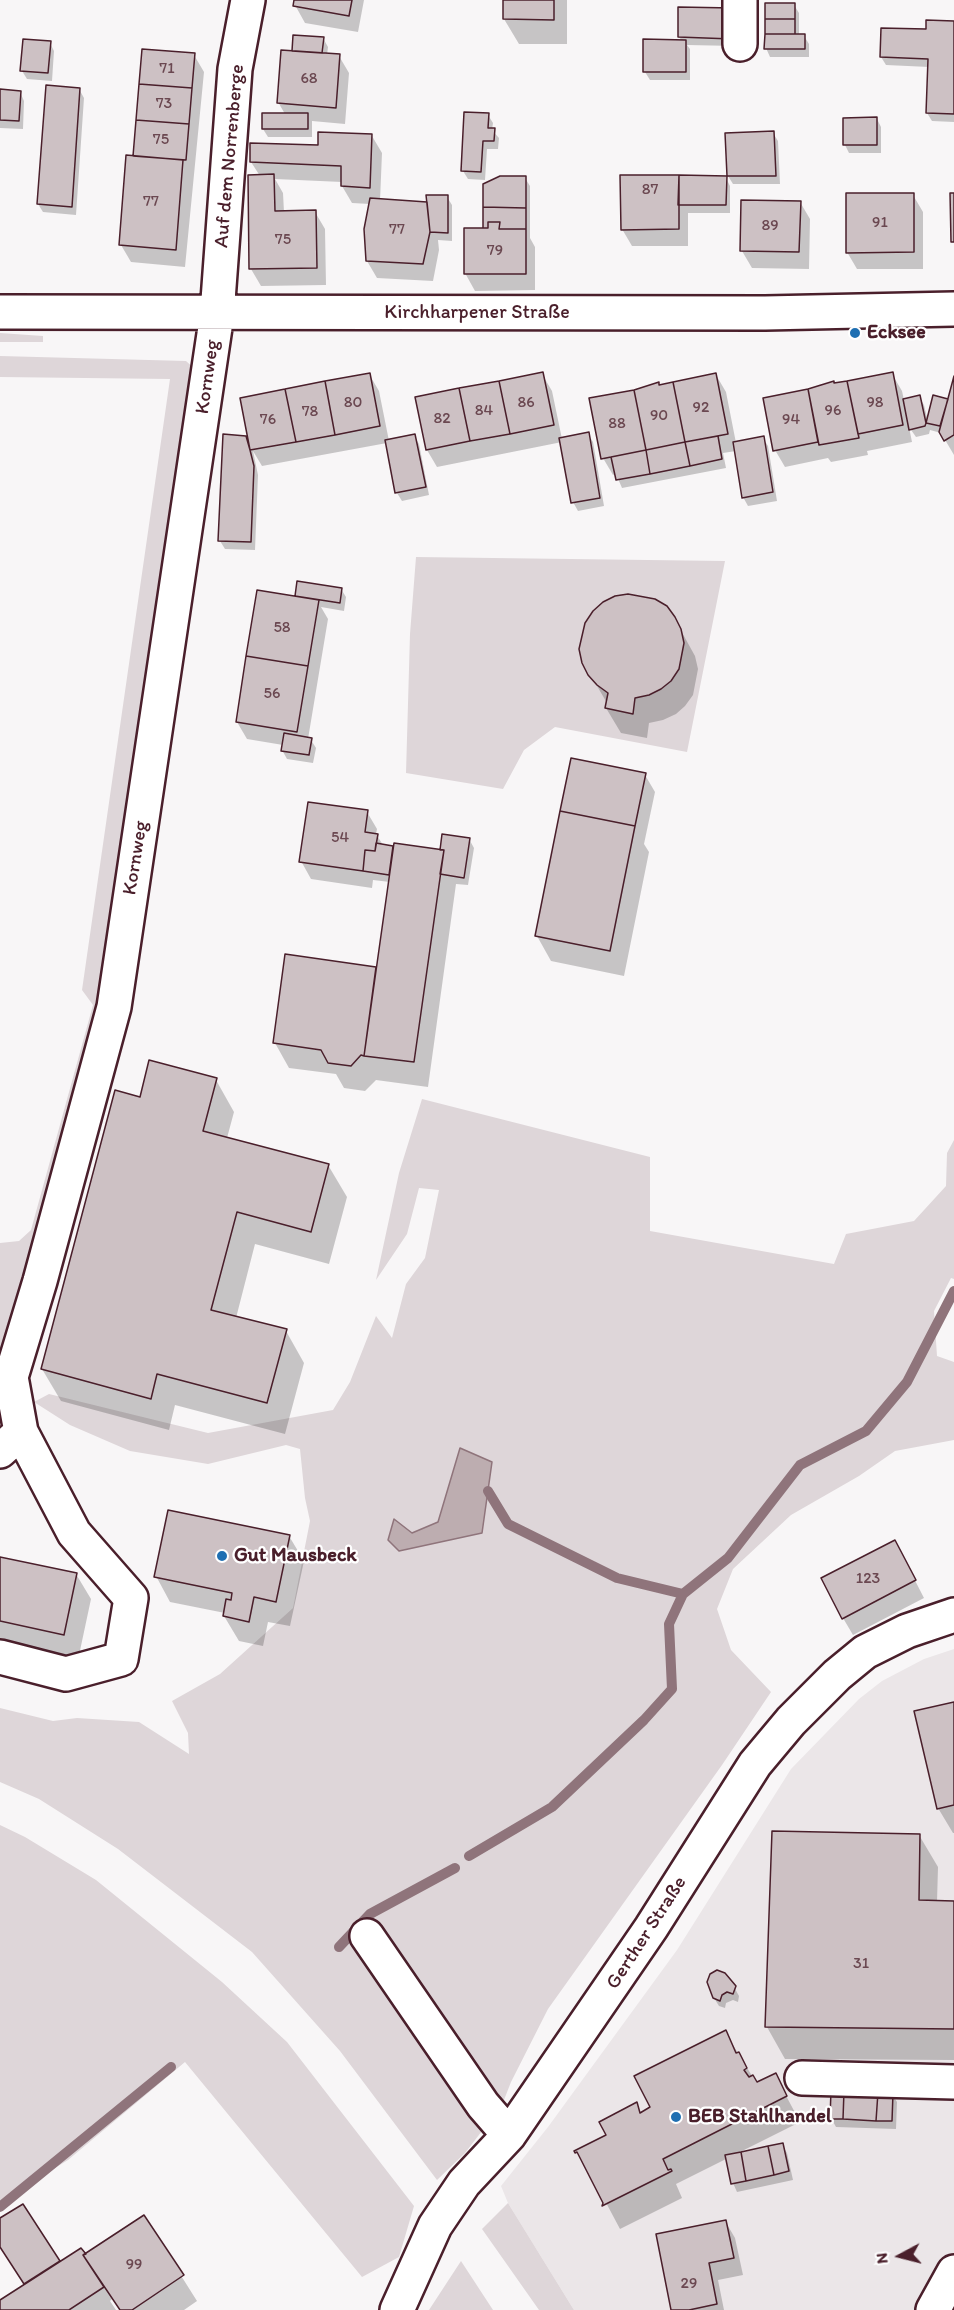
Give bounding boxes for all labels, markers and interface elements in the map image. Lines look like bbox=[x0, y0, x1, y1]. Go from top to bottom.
house number: 71 bbox=[159, 59, 175, 79]
street label: Auf dem Norrenberge bbox=[210, 63, 250, 249]
house number: 68 bbox=[300, 69, 318, 89]
house number: 73 bbox=[156, 94, 172, 114]
house number: 75 bbox=[153, 130, 169, 150]
house number: 87 bbox=[642, 180, 658, 200]
house number: 77 bbox=[143, 192, 159, 212]
house number: 91 bbox=[872, 213, 888, 233]
house number: 89 bbox=[761, 216, 779, 236]
house number: 77 bbox=[389, 220, 405, 240]
house number: 75 bbox=[275, 230, 291, 250]
house number: 79 bbox=[487, 241, 503, 261]
street label: Kirchharpener Straße bbox=[384, 301, 570, 325]
place label: Ecksee bbox=[867, 321, 926, 345]
marker: Ecksee bbox=[848, 326, 862, 340]
street label: Kornweg bbox=[191, 338, 225, 416]
house number: 80 bbox=[344, 393, 362, 413]
house number: 86 bbox=[517, 393, 535, 413]
house number: 98 bbox=[866, 393, 884, 413]
house number: 92 bbox=[693, 398, 709, 418]
house number: 84 bbox=[475, 401, 493, 421]
house number: 96 bbox=[825, 401, 841, 421]
house number: 78 bbox=[302, 402, 318, 422]
house number: 90 bbox=[650, 406, 668, 426]
house number: 82 bbox=[433, 409, 451, 429]
house number: 76 bbox=[260, 410, 276, 430]
house number: 94 bbox=[782, 410, 800, 430]
house number: 88 bbox=[608, 414, 626, 434]
house number: 58 bbox=[273, 618, 291, 638]
house number: 56 bbox=[264, 684, 280, 704]
street label: Kornweg bbox=[118, 819, 154, 897]
house number: 54 bbox=[331, 828, 349, 848]
place label: Gut Mausbeck bbox=[234, 1544, 357, 1568]
marker: Gut Mausbeck bbox=[215, 1549, 229, 1563]
house number: 123 bbox=[856, 1569, 880, 1589]
street label: Gerther Straße bbox=[602, 1872, 692, 1994]
house number: 31 bbox=[853, 1954, 869, 1974]
place label: BEB Stahlhandel bbox=[688, 2105, 832, 2129]
marker: BEB Stahlhandel bbox=[669, 2110, 683, 2124]
north arrow bbox=[870, 2226, 930, 2286]
text: N bbox=[872, 2252, 892, 2265]
house number: 99 bbox=[126, 2255, 142, 2275]
house number: 29 bbox=[681, 2274, 697, 2294]

